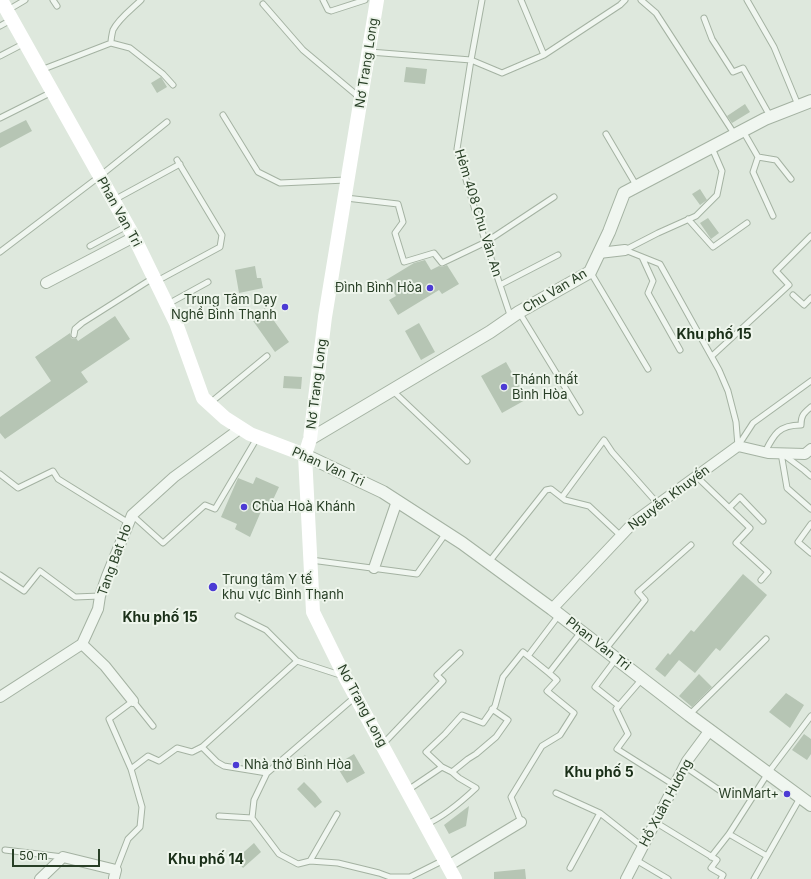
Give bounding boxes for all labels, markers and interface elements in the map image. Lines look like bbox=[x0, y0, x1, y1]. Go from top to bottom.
street label: Nơ Trang Long bbox=[352, 17, 382, 109]
street label: Hẻm 408 Chu Văn An bbox=[451, 147, 505, 279]
street label: Phan Van Tri bbox=[93, 174, 145, 250]
street label: Chu Van An bbox=[520, 266, 590, 316]
place label: Đình Bình Hòa bbox=[335, 280, 422, 296]
marker: Đình Bình Hòa bbox=[425, 283, 435, 293]
place label: Trung Tâm Dạy Nghề Bình Thạnh bbox=[171, 292, 277, 323]
marker: Trung Tâm Dạy Nghề Bình Thạnh bbox=[280, 302, 290, 312]
district label: Khu phố 15 bbox=[676, 327, 752, 343]
street label: Nơ Trang Long bbox=[304, 338, 330, 430]
place label: Thánh thất Bình Hòa bbox=[512, 372, 578, 403]
marker: Thánh thất Bình Hòa bbox=[499, 382, 509, 392]
street label: Phan Van Tri bbox=[289, 444, 367, 490]
street label: Nguyễn Khuyến bbox=[625, 462, 713, 534]
place label: Chùa Hoà Khánh bbox=[252, 499, 355, 515]
marker: Chùa Hoà Khánh bbox=[239, 502, 249, 512]
street label: Tang Bat Ho bbox=[95, 522, 135, 598]
place label: Trung tâm Y tế khu vực Bình Thạnh bbox=[222, 572, 344, 603]
marker: Trung tâm Y tế khu vực Bình Thạnh bbox=[207, 581, 219, 593]
district label: Khu phố 15 bbox=[122, 610, 198, 626]
street label: Phan Van Tri bbox=[563, 614, 633, 674]
street label: Nơ Trang Long bbox=[334, 662, 390, 750]
place label: Nhà thờ Bình Hòa bbox=[244, 757, 351, 773]
street label: Hồ Xuân Hương bbox=[636, 757, 696, 849]
marker: Nhà thờ Bình Hòa bbox=[231, 760, 241, 770]
district label: Khu phố 5 bbox=[564, 765, 634, 781]
place label: WinMart+ bbox=[719, 786, 779, 802]
marker: WinMart+ bbox=[782, 789, 792, 799]
scale bar bbox=[14, 841, 102, 867]
text: 50 m bbox=[19, 848, 48, 863]
district label: Khu phố 14 bbox=[168, 852, 244, 868]

